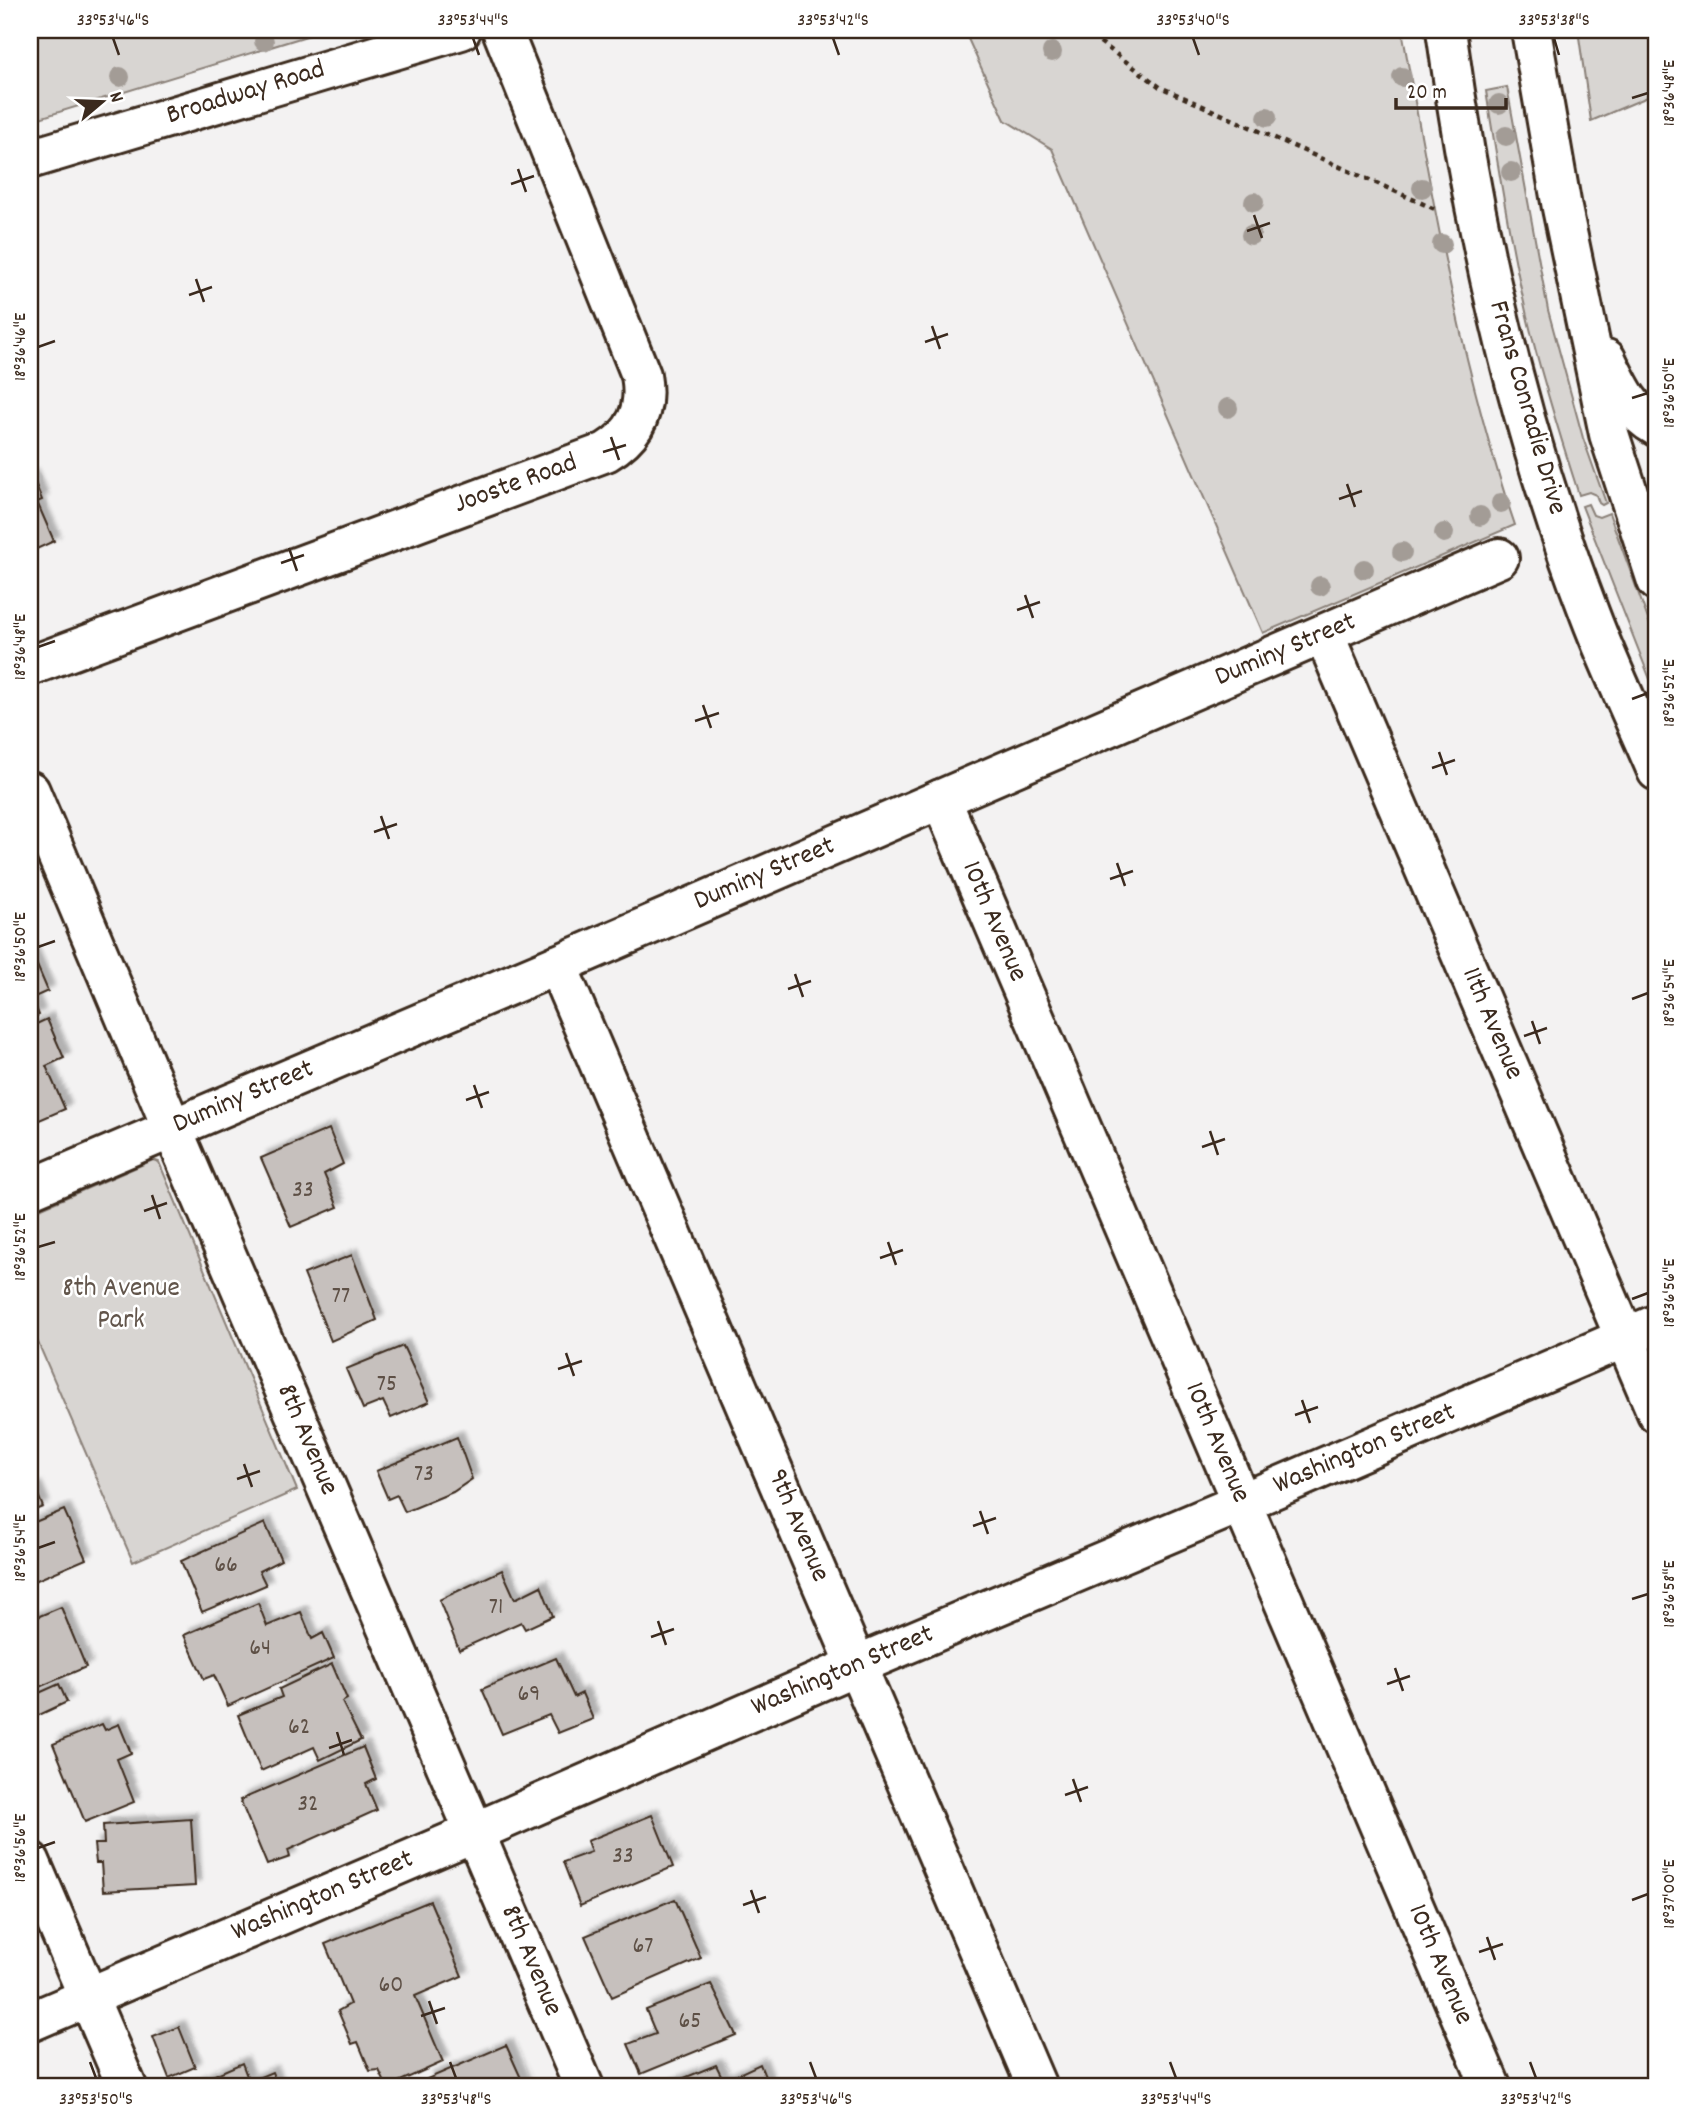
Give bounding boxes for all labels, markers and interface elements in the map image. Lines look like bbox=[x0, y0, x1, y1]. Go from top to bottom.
text: 33°53'46"S bbox=[77, 9, 149, 34]
text: 33°53'44"S bbox=[438, 9, 509, 34]
text: 33°53'42"S bbox=[797, 9, 869, 34]
text: 33°53'40"S bbox=[1156, 9, 1230, 34]
text: 33°53'38"S bbox=[1518, 9, 1590, 34]
street label: Broadway Road bbox=[162, 51, 330, 137]
text: 18°36'48"E bbox=[1658, 60, 1683, 126]
north arrow bbox=[66, 66, 136, 136]
scale bar bbox=[1396, 66, 1507, 110]
text: 20 m bbox=[1407, 79, 1447, 109]
text: N bbox=[100, 89, 129, 106]
street label: Frans Conradie Drive bbox=[1476, 296, 1576, 520]
text: 18°36'46"E bbox=[9, 313, 34, 381]
text: 18°36'50"E bbox=[1658, 358, 1683, 428]
street label: Jooste Road bbox=[449, 444, 583, 526]
street label: Duminy Street bbox=[1209, 603, 1363, 699]
text: 18°36'48"E bbox=[9, 614, 34, 680]
text: 18°36'52"E bbox=[1658, 659, 1683, 727]
street label: Duminy Street bbox=[688, 827, 842, 923]
street label: 10th Avenue bbox=[950, 855, 1036, 989]
text: 18°36'50"E bbox=[9, 912, 34, 982]
text: 18°36'54"E bbox=[1658, 959, 1683, 1027]
street label: 11th Avenue bbox=[1449, 962, 1533, 1086]
street label: Duminy Street bbox=[167, 1050, 321, 1146]
house number: 33 bbox=[292, 1174, 314, 1208]
text: 18°36'52"E bbox=[9, 1213, 34, 1281]
text: 18°36'56"E bbox=[1658, 1258, 1683, 1328]
park label: 8th Avenue Park bbox=[62, 1270, 180, 1342]
house number: 77 bbox=[332, 1280, 350, 1314]
house number: 75 bbox=[377, 1368, 397, 1402]
street label: 10th Avenue bbox=[1173, 1376, 1259, 1510]
street label: 8th Avenue bbox=[265, 1378, 347, 1502]
street label: Washington Street bbox=[1268, 1394, 1462, 1506]
house number: 73 bbox=[414, 1458, 434, 1492]
street label: 9th Avenue bbox=[755, 1463, 839, 1589]
text: 18°36'54"E bbox=[9, 1514, 34, 1582]
house number: 66 bbox=[214, 1549, 238, 1583]
text: 18°36'58"E bbox=[1658, 1560, 1683, 1628]
house number: 71 bbox=[489, 1591, 503, 1625]
street label: Washington Street bbox=[746, 1616, 940, 1728]
house number: 64 bbox=[249, 1632, 271, 1666]
house number: 69 bbox=[518, 1678, 540, 1712]
house number: 62 bbox=[288, 1711, 310, 1745]
house number: 32 bbox=[297, 1788, 319, 1822]
text: 18°36'56"E bbox=[9, 1813, 34, 1883]
house number: 33 bbox=[612, 1840, 634, 1874]
street label: Washington Street bbox=[226, 1841, 420, 1953]
text: 18°37'00"E bbox=[1658, 1859, 1683, 1929]
street label: 10th Avenue bbox=[1396, 1898, 1482, 2032]
street label: 8th Avenue bbox=[489, 1899, 571, 2023]
house number: 67 bbox=[633, 1930, 653, 1964]
house number: 60 bbox=[379, 1969, 403, 2003]
house number: 65 bbox=[679, 2005, 701, 2039]
text: 33°53'50"S bbox=[59, 2088, 133, 2113]
text: 33°53'48"S bbox=[421, 2088, 491, 2113]
text: 33°53'46"S bbox=[780, 2088, 852, 2113]
text: 33°53'44"S bbox=[1141, 2088, 1212, 2113]
text: 33°53'42"S bbox=[1500, 2088, 1572, 2113]

